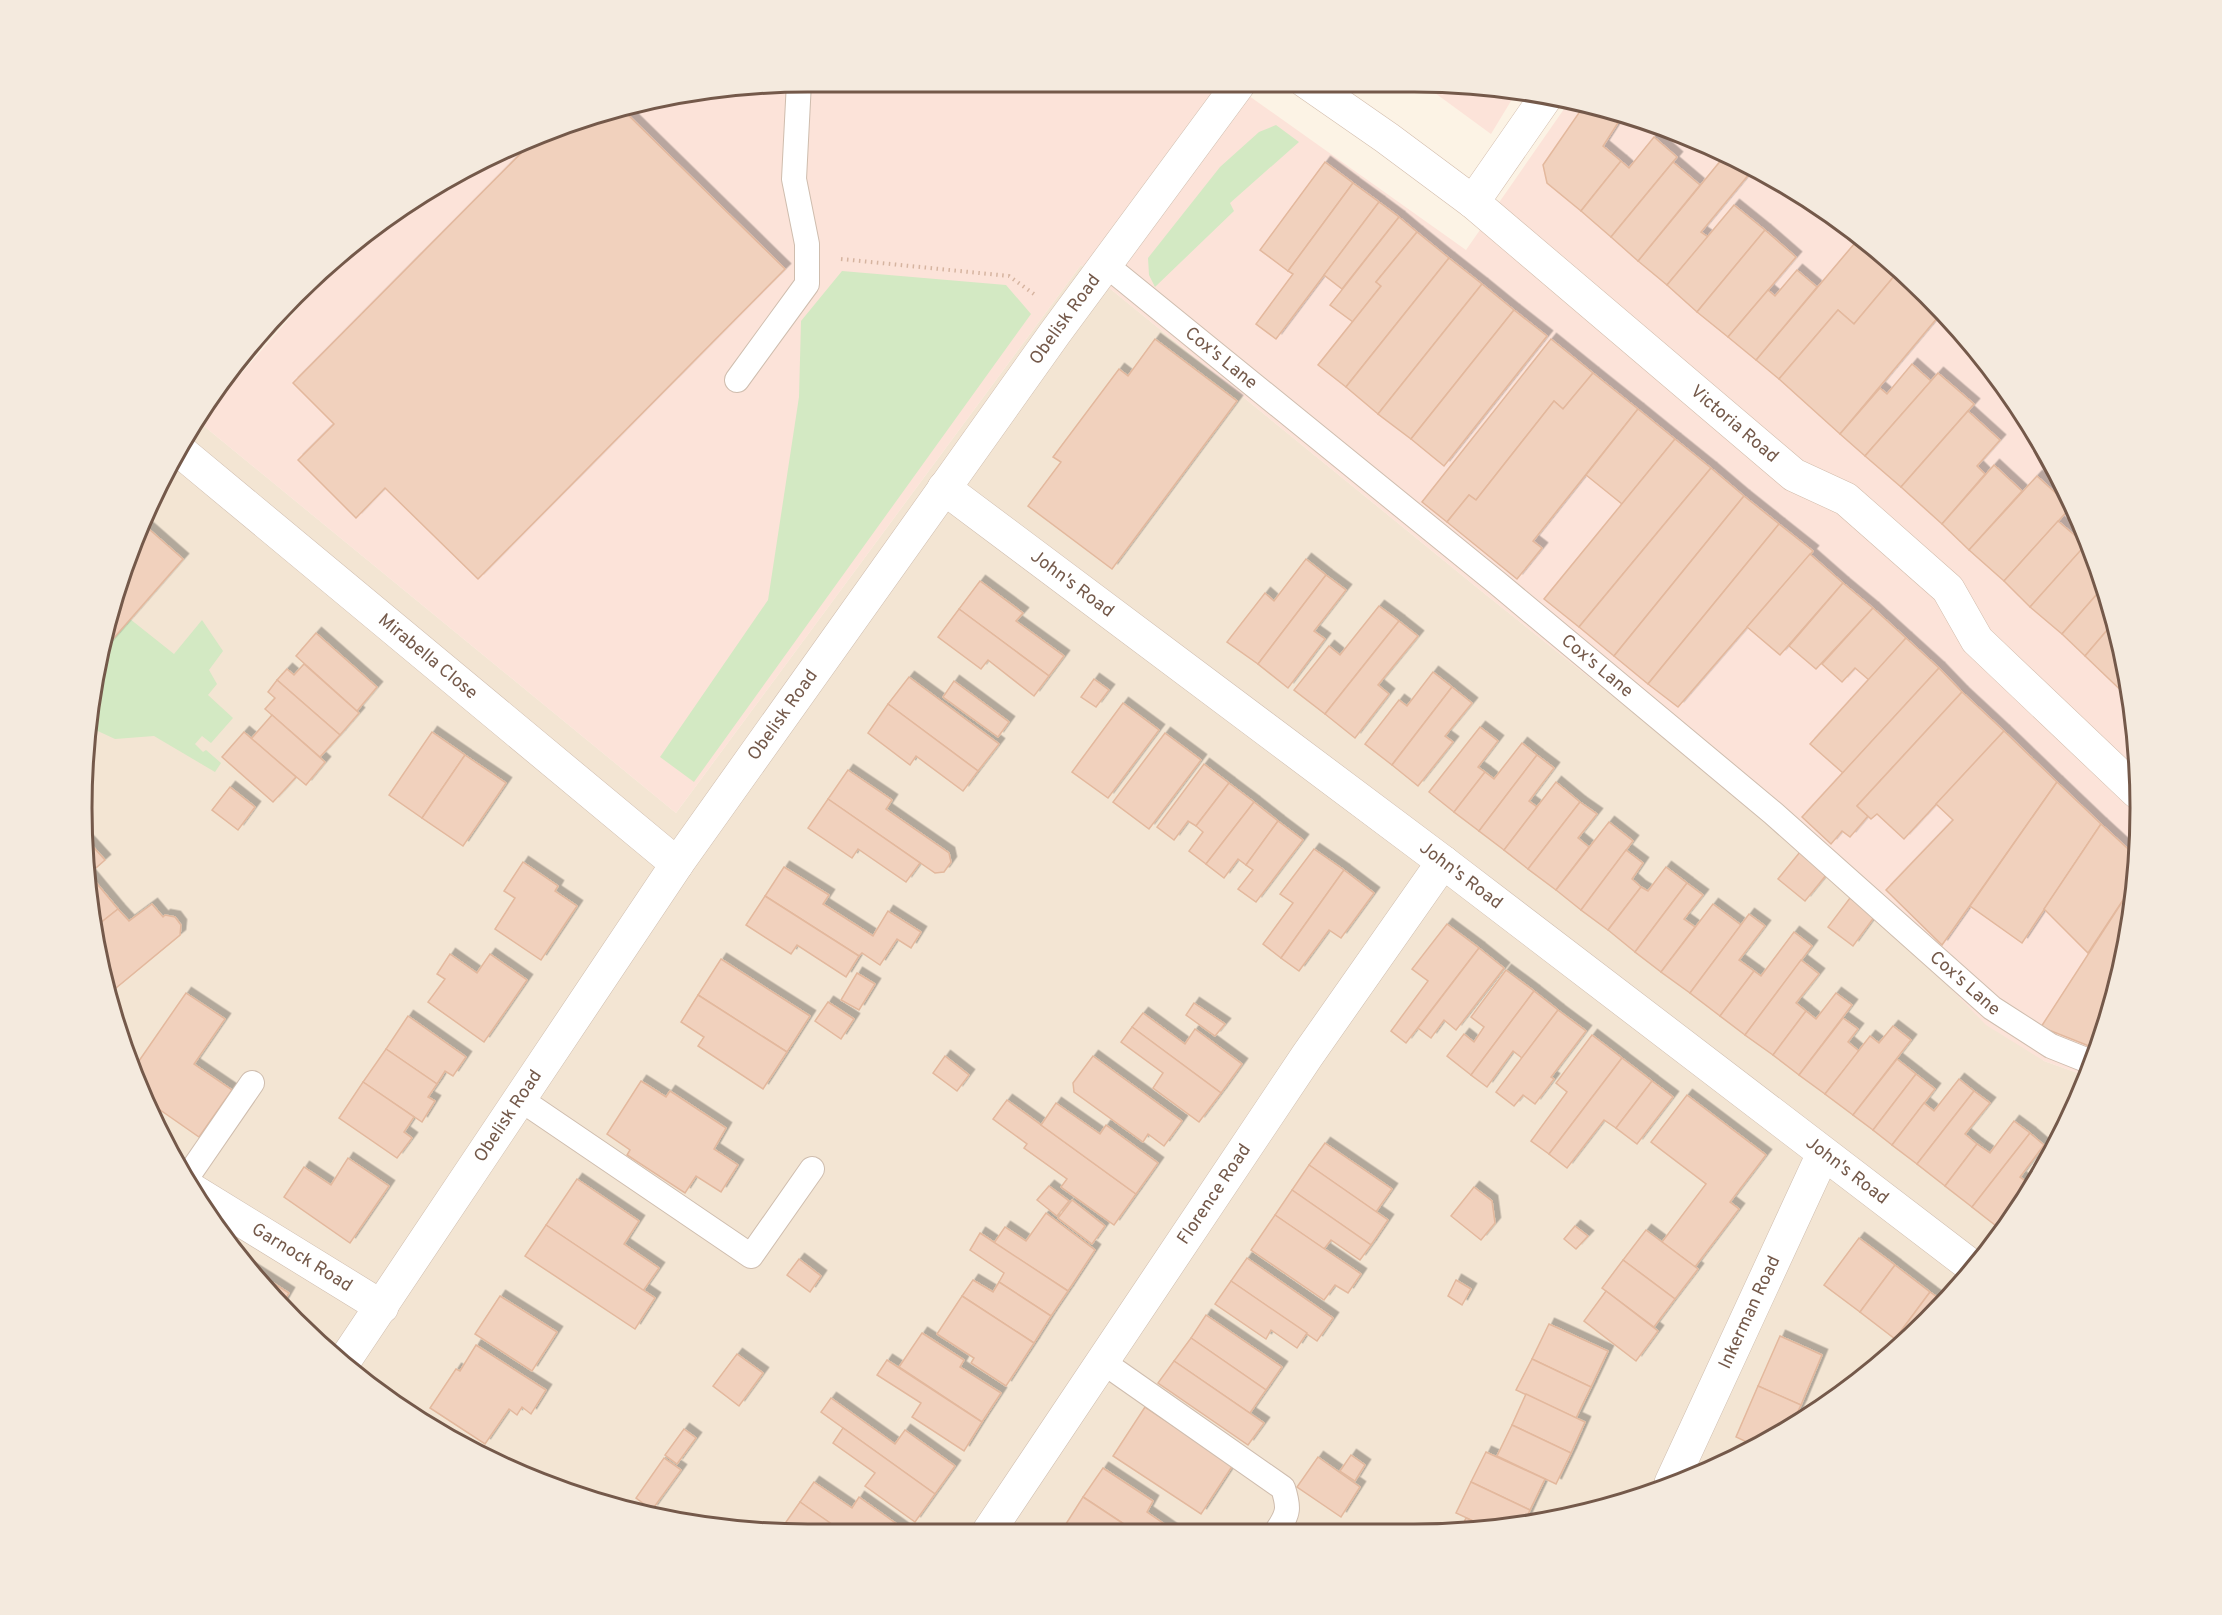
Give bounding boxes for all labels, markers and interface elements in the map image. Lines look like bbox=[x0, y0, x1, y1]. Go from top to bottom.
street label: Obelisk Road bbox=[1024, 270, 1106, 369]
street label: Cox's Lane bbox=[1180, 322, 1262, 395]
street label: Victoria Road bbox=[1685, 380, 1783, 468]
street label: John's Road bbox=[1026, 545, 1118, 623]
street label: Mirabella Close bbox=[373, 609, 482, 705]
street label: Cox's Lane bbox=[1556, 629, 1638, 703]
street label: Obelisk Road bbox=[743, 665, 823, 765]
street label: John's Road bbox=[1415, 837, 1507, 915]
street label: Cox's Lane bbox=[1925, 946, 2004, 1021]
street label: Obelisk Road bbox=[469, 1066, 547, 1167]
street label: John's Road bbox=[1801, 1132, 1893, 1210]
street label: Florence Road bbox=[1172, 1140, 1256, 1249]
street label: Garnock Road bbox=[247, 1218, 357, 1297]
street label: Inkerman Road bbox=[1714, 1252, 1786, 1373]

